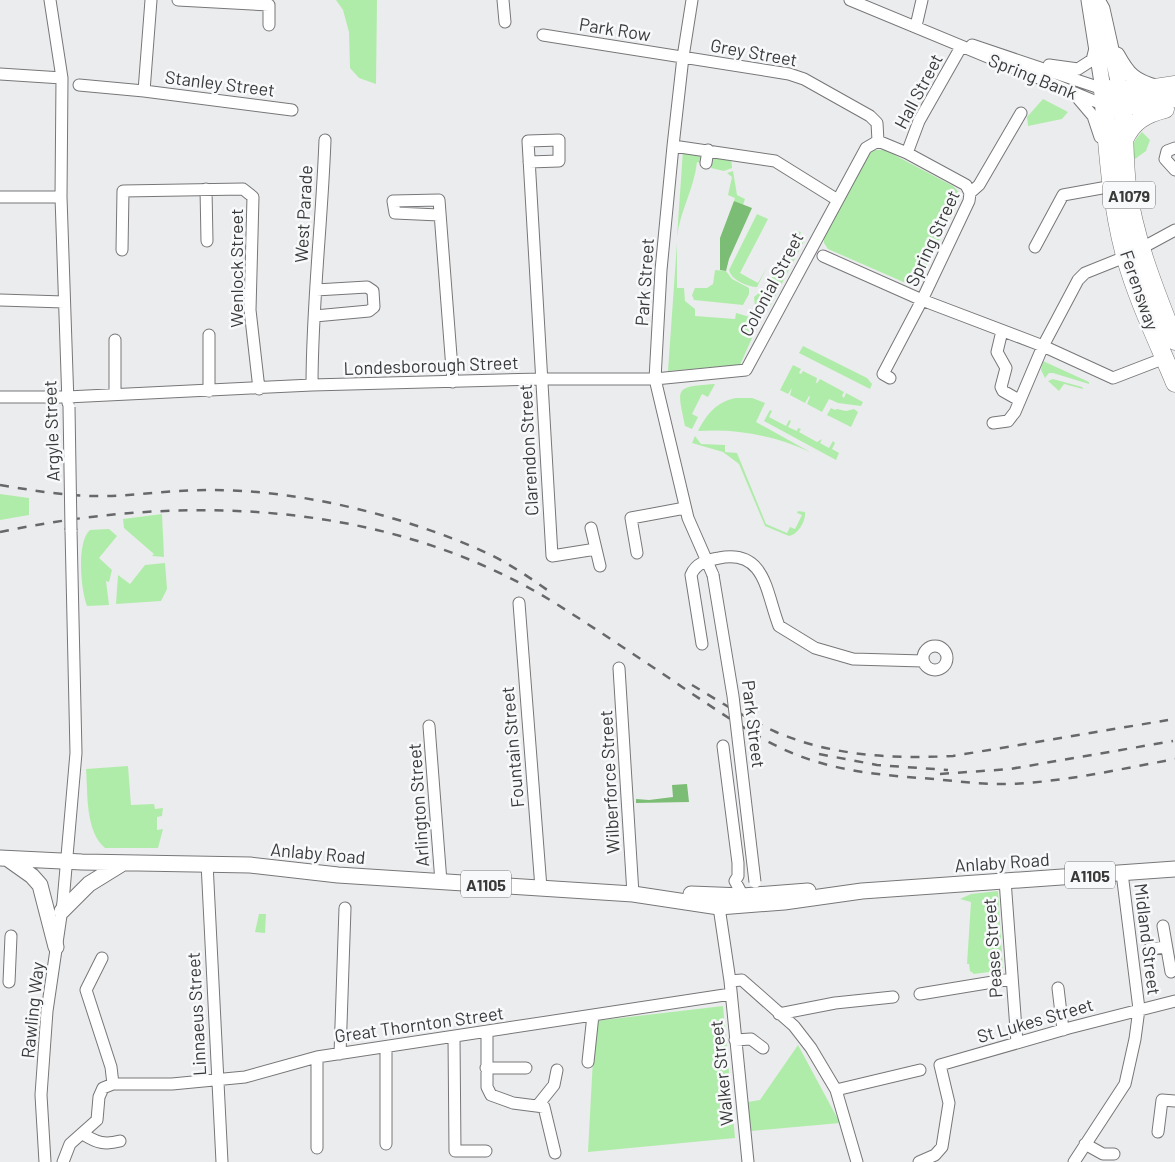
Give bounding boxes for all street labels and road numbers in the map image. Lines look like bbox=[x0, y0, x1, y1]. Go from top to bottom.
street label: Park Row bbox=[578, 12, 652, 46]
street label: Grey Street bbox=[709, 34, 799, 70]
street label: Spring Bank bbox=[985, 48, 1081, 104]
street label: Hall Street bbox=[889, 50, 947, 132]
street label: Stanley Street bbox=[164, 65, 276, 101]
street label: West Parade bbox=[289, 164, 317, 264]
road number: A1079 bbox=[1103, 182, 1155, 208]
street label: Spring Street bbox=[900, 186, 964, 290]
street label: Wenlock Street bbox=[225, 208, 247, 328]
street label: Colonial Street bbox=[734, 228, 808, 340]
street label: Park Street bbox=[630, 237, 658, 327]
street label: Ferensway bbox=[1116, 247, 1164, 333]
street label: Londesborough Street bbox=[343, 351, 519, 379]
street label: Argyle Street bbox=[38, 380, 64, 482]
street label: Clarendon Street bbox=[514, 384, 542, 516]
street label: Park Street bbox=[738, 679, 770, 769]
street label: Fountain Street bbox=[496, 686, 528, 808]
street label: Wilberforce Street bbox=[594, 709, 624, 855]
street label: Arlington Street bbox=[403, 742, 433, 868]
street label: Anlaby Road bbox=[270, 838, 366, 868]
street label: Anlaby Road bbox=[954, 848, 1050, 876]
road number: A1105 bbox=[1065, 862, 1115, 888]
road number: A1105 bbox=[461, 871, 511, 898]
street label: Midland Street bbox=[1130, 882, 1166, 996]
street label: Pease Street bbox=[978, 897, 1006, 999]
street label: Linnaeus Street bbox=[182, 951, 210, 1077]
street label: Rawling Way bbox=[16, 961, 48, 1059]
street label: St Lukes Street bbox=[974, 993, 1096, 1047]
street label: Great Thornton Street bbox=[333, 1001, 505, 1047]
street label: Walker Street bbox=[705, 1019, 737, 1127]

